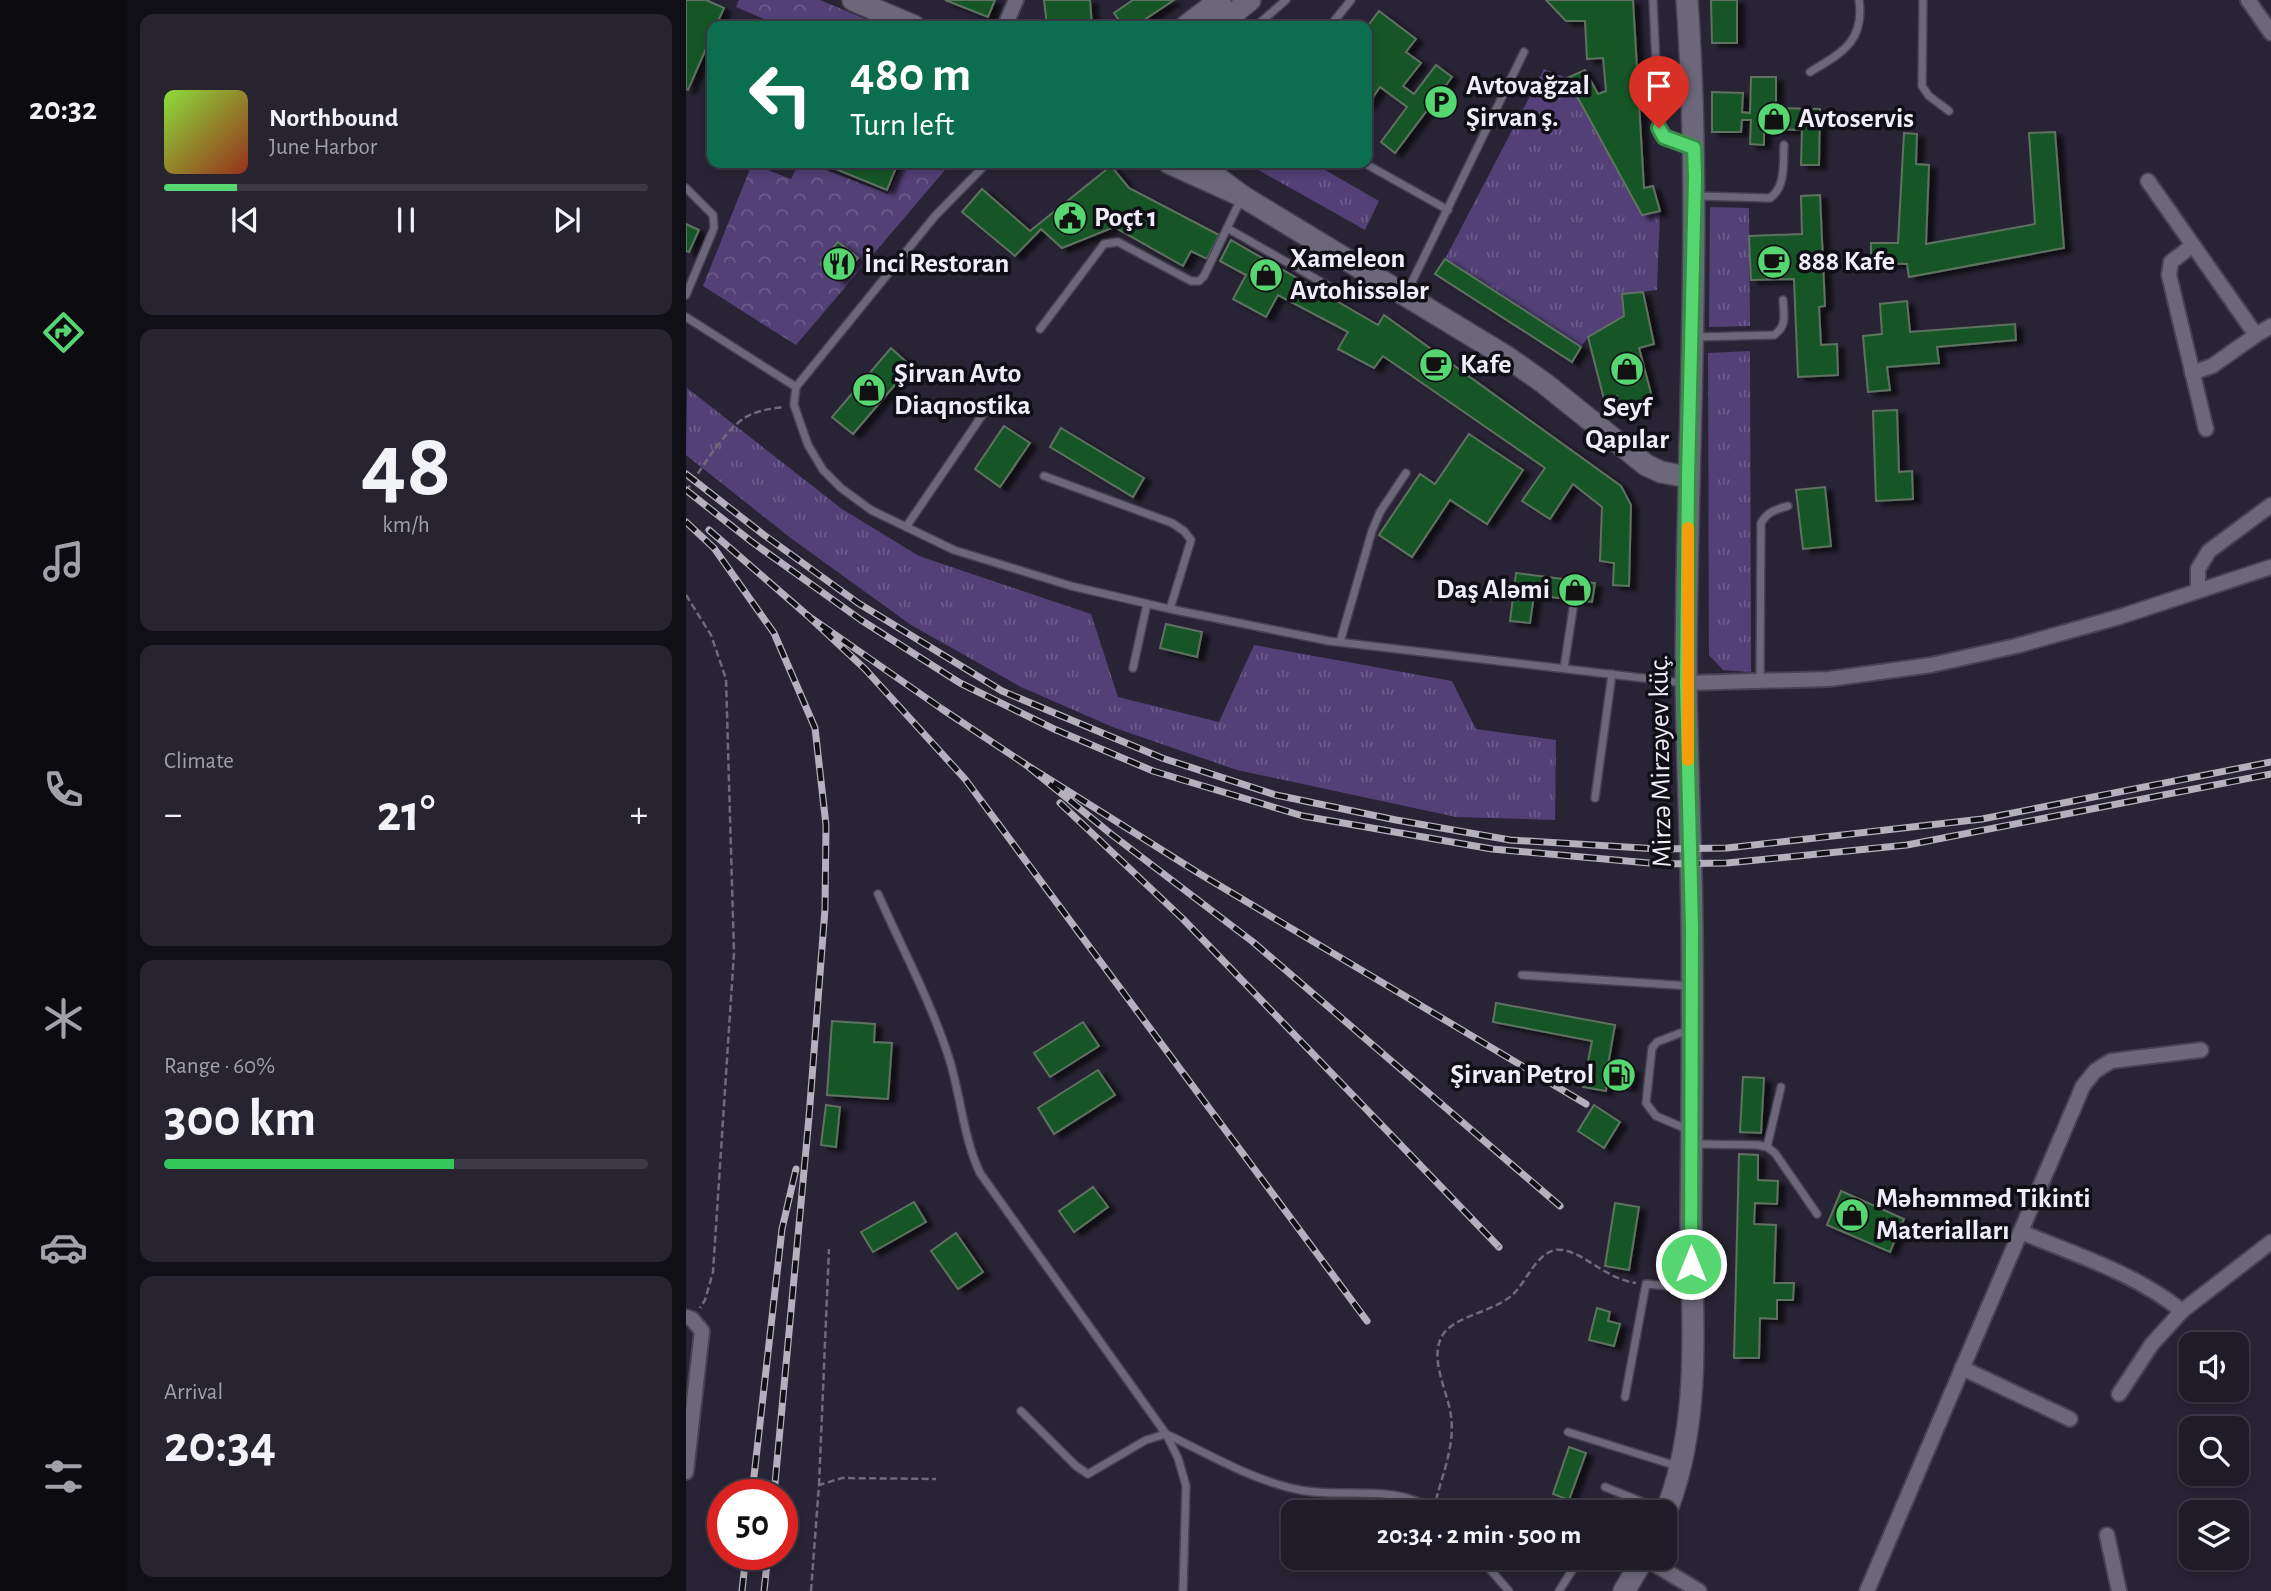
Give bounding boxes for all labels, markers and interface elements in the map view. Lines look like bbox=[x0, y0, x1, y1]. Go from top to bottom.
icon: left bbox=[735, 49, 826, 140]
text: 480 m bbox=[850, 51, 971, 100]
pin bbox=[1629, 56, 1689, 128]
icon: arrive bbox=[1640, 67, 1678, 105]
place label: Avtovağzal Şirvan ş. bbox=[1466, 72, 1590, 132]
parking icon: Avtovağzal Şirvan ş. bbox=[1422, 83, 1460, 121]
text: 20:32 bbox=[29, 93, 97, 125]
shop icon: Avtoservis bbox=[1755, 100, 1793, 138]
text: Northbound bbox=[269, 105, 398, 131]
place label: Avtoservis bbox=[1798, 105, 1914, 133]
text: Turn left bbox=[850, 109, 954, 141]
text: June Harbor bbox=[269, 136, 377, 159]
public building icon: Poçt 1 bbox=[1051, 199, 1089, 237]
icon: previous bbox=[226, 201, 264, 239]
icon: pause bbox=[387, 201, 425, 239]
icon: next bbox=[548, 201, 586, 239]
place label: Poçt 1 bbox=[1094, 204, 1157, 232]
cafe icon: 888 Kafe bbox=[1755, 243, 1793, 281]
restaurant icon: İnci Restoran bbox=[820, 245, 858, 283]
place label: Xameleon Avtohissələr bbox=[1290, 245, 1429, 305]
place label: İnci Restoran bbox=[864, 248, 1009, 278]
place label: 888 Kafe bbox=[1798, 248, 1895, 276]
shop icon: Xameleon Avtohissələr bbox=[1247, 256, 1285, 294]
icon: directions bbox=[39, 308, 88, 357]
cafe icon: Kafe bbox=[1417, 346, 1455, 384]
shop icon: Seyf Qapılar bbox=[1608, 350, 1646, 388]
place label: Kafe bbox=[1460, 351, 1511, 379]
place label: Şirvan Avto Diaqnostika bbox=[894, 360, 1031, 420]
shop icon: Şirvan Avto Diaqnostika bbox=[850, 371, 888, 409]
place label: Seyf Qapılar bbox=[1585, 394, 1669, 454]
text: 48 bbox=[361, 421, 451, 512]
text: km/h bbox=[382, 514, 430, 537]
icon: music bbox=[39, 537, 88, 586]
shop icon: Daş Aləmi bbox=[1556, 571, 1594, 609]
place label: Daş Aləmi bbox=[1436, 576, 1550, 604]
street label: Mirzə Mirzəyev küç. bbox=[1645, 654, 1677, 868]
text: Climate bbox=[164, 750, 234, 773]
icon: phone bbox=[39, 765, 88, 814]
text: 21° bbox=[377, 788, 435, 840]
text: − bbox=[164, 796, 182, 834]
text: + bbox=[630, 796, 648, 834]
icon: climate bbox=[39, 994, 88, 1043]
text: Range · 60% bbox=[164, 1055, 275, 1078]
fuel station icon: Şirvan Petrol bbox=[1600, 1056, 1638, 1094]
place label: Şirvan Petrol bbox=[1450, 1061, 1594, 1089]
text: 300 km bbox=[164, 1093, 316, 1145]
place label: Məhəmməd Tikinti Materialları bbox=[1876, 1185, 2091, 1245]
shop icon: Məhəmməd Tikinti Materialları bbox=[1833, 1196, 1871, 1234]
icon: car bbox=[39, 1223, 88, 1272]
position arrow bbox=[1654, 1227, 1728, 1301]
map controls bbox=[2179, 1332, 2249, 1570]
button: sound bbox=[2179, 1332, 2249, 1402]
text: Arrival bbox=[164, 1381, 223, 1404]
button: search bbox=[2179, 1416, 2249, 1486]
text: 20:34 bbox=[164, 1419, 276, 1471]
icon: filters bbox=[39, 1452, 88, 1501]
speed limit sign: 50 bbox=[707, 1479, 798, 1570]
button: layers bbox=[2179, 1500, 2249, 1570]
text: 20:34 · 2 min · 500 m bbox=[1377, 1522, 1581, 1548]

